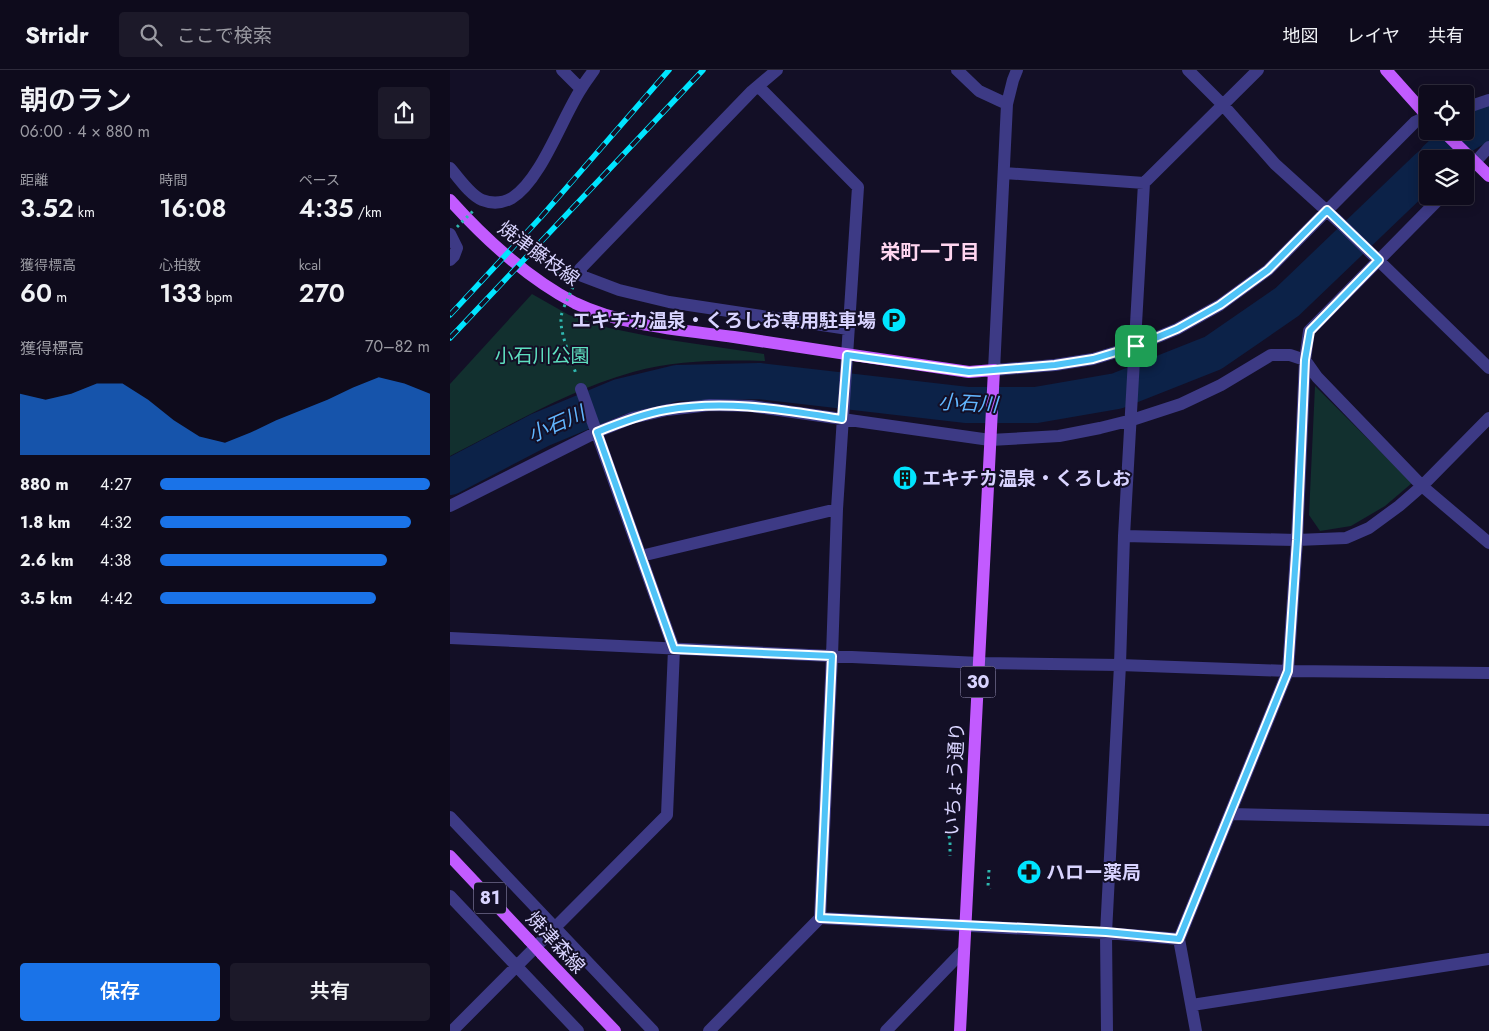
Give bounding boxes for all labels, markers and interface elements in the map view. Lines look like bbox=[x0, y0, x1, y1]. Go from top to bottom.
search box bbox=[119, 12, 469, 57]
text: Stridr bbox=[25, 17, 89, 52]
icon: search bbox=[137, 21, 165, 49]
text: ここで検索 bbox=[177, 22, 272, 49]
text: 地図 bbox=[1283, 23, 1319, 49]
text: レイヤ bbox=[1347, 23, 1400, 49]
text: 共有 bbox=[1428, 23, 1464, 49]
text: 朝のラン bbox=[20, 80, 132, 121]
map controls bbox=[1419, 85, 1474, 205]
button: locate bbox=[1419, 85, 1474, 140]
button: share bbox=[378, 87, 430, 139]
text: 06:00 · 4 × 880 m bbox=[20, 120, 150, 143]
button: layers bbox=[1419, 150, 1474, 205]
text: 距離 bbox=[20, 170, 48, 190]
text: 時間 bbox=[159, 170, 187, 190]
text: ペース bbox=[299, 170, 340, 190]
text: 3.52 bbox=[20, 190, 74, 226]
text: 16:08 bbox=[159, 190, 227, 226]
text: 4:35 bbox=[299, 190, 354, 226]
text: km bbox=[74, 202, 95, 222]
text: /km bbox=[354, 202, 382, 222]
street label: 焼津藤枝線 bbox=[492, 215, 585, 292]
district label: 栄町一丁目 bbox=[880, 238, 980, 267]
text: 獲得標高 bbox=[20, 255, 76, 275]
text: 心拍数 bbox=[159, 255, 201, 275]
text: kcal bbox=[299, 255, 321, 275]
text: 60 bbox=[20, 275, 52, 311]
text: 133 bbox=[159, 275, 201, 311]
text: 270 bbox=[299, 275, 345, 311]
text: m bbox=[52, 287, 67, 307]
text: bpm bbox=[201, 287, 233, 307]
place label: エキチカ温泉・くろしお専用駐車場 bbox=[572, 307, 876, 334]
parking icon: エキチカ温泉・くろしお専用駐車場 bbox=[881, 307, 907, 333]
pin bbox=[1115, 325, 1157, 367]
icon: arrive bbox=[1122, 332, 1150, 360]
text: 70–82 m bbox=[365, 335, 430, 358]
text: 獲得標高 bbox=[20, 337, 84, 360]
park label: 小石川公園 bbox=[494, 342, 590, 369]
water label: 小石川 bbox=[937, 387, 1001, 420]
water label: 小石川 bbox=[523, 398, 591, 450]
building icon: エキチカ温泉・くろしお bbox=[892, 465, 918, 491]
place label: エキチカ温泉・くろしお bbox=[922, 465, 1131, 492]
text: 880 m bbox=[20, 473, 69, 496]
text: 4:27 bbox=[100, 473, 132, 496]
text: 1.8 km bbox=[20, 511, 70, 534]
text: 4:32 bbox=[100, 511, 132, 534]
text: 2.6 km bbox=[20, 549, 74, 572]
text: 4:38 bbox=[100, 549, 132, 572]
text: 3.5 km bbox=[20, 587, 72, 610]
text: 4:42 bbox=[100, 587, 133, 610]
road number: 30 bbox=[960, 666, 996, 698]
street label: いちょう通り bbox=[938, 721, 971, 837]
pharmacy icon: ハロー薬局 bbox=[1016, 859, 1042, 885]
place label: ハロー薬局 bbox=[1046, 859, 1141, 886]
road number: 81 bbox=[474, 882, 506, 914]
street label: 焼津森線 bbox=[520, 905, 591, 979]
button: 保存 bbox=[20, 963, 220, 1021]
button: 共有 bbox=[230, 963, 430, 1021]

